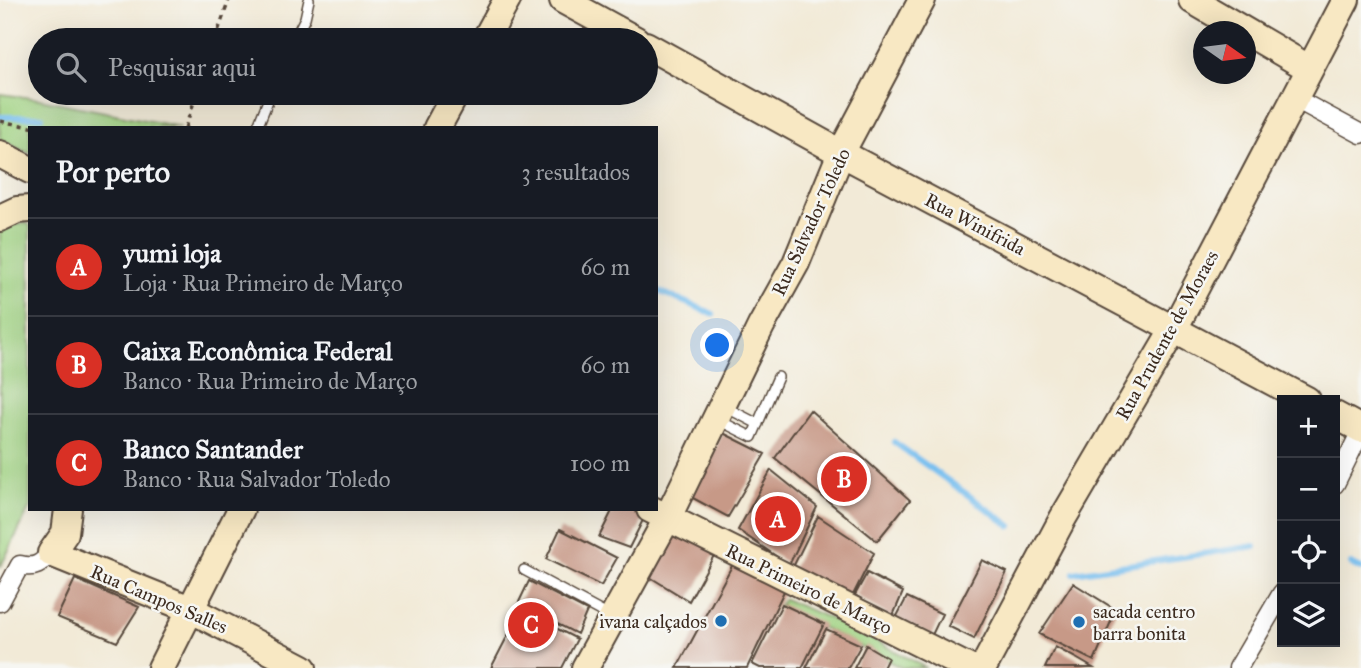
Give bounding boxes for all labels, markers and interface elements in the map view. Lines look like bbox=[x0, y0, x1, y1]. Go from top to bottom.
north arrow bbox=[1193, 21, 1256, 84]
search box bbox=[28, 28, 658, 105]
icon: search bbox=[52, 48, 90, 86]
text: Pesquisar aqui bbox=[108, 51, 256, 83]
street label: Rua Salvador Toledo bbox=[767, 144, 855, 299]
text: Por perto bbox=[56, 154, 170, 190]
text: 3 resultados bbox=[521, 158, 630, 186]
street label: Rua Winifrida bbox=[921, 188, 1030, 261]
text: yumi loja bbox=[123, 237, 221, 269]
street label: Rua Prudente de Moraes bbox=[1111, 246, 1223, 424]
text: A bbox=[71, 253, 87, 281]
text: 60 m bbox=[581, 253, 630, 281]
text: Loja · Rua Primeiro de Março bbox=[123, 269, 403, 297]
your location bbox=[700, 328, 734, 362]
text: Caixa Econômica Federal bbox=[123, 335, 393, 367]
text: B bbox=[71, 351, 87, 379]
text: 60 m bbox=[581, 351, 630, 379]
text: Banco · Rua Primeiro de Março bbox=[123, 367, 418, 395]
map controls bbox=[1277, 395, 1340, 647]
button: + bbox=[1277, 395, 1340, 458]
text: Banco Santander bbox=[123, 433, 303, 465]
text: C bbox=[71, 449, 87, 477]
text: 100 m bbox=[570, 449, 630, 477]
pin: B bbox=[821, 453, 867, 505]
button: − bbox=[1277, 458, 1340, 521]
text: Banco · Rua Salvador Toledo bbox=[123, 465, 391, 493]
pin: A bbox=[755, 493, 801, 545]
button: locate bbox=[1277, 521, 1340, 584]
street label: Rua Primeiro de Março bbox=[722, 539, 896, 639]
street label: Rua Campos Salles bbox=[87, 560, 231, 638]
button: layers bbox=[1277, 584, 1340, 647]
pin: C bbox=[508, 599, 554, 651]
place label: sacada centro barra bonita bbox=[1093, 600, 1196, 645]
place label: ivana calçados bbox=[599, 610, 707, 633]
marker: ivana calçados bbox=[713, 613, 729, 629]
marker: sacada centro barra bonita bbox=[1071, 614, 1087, 630]

